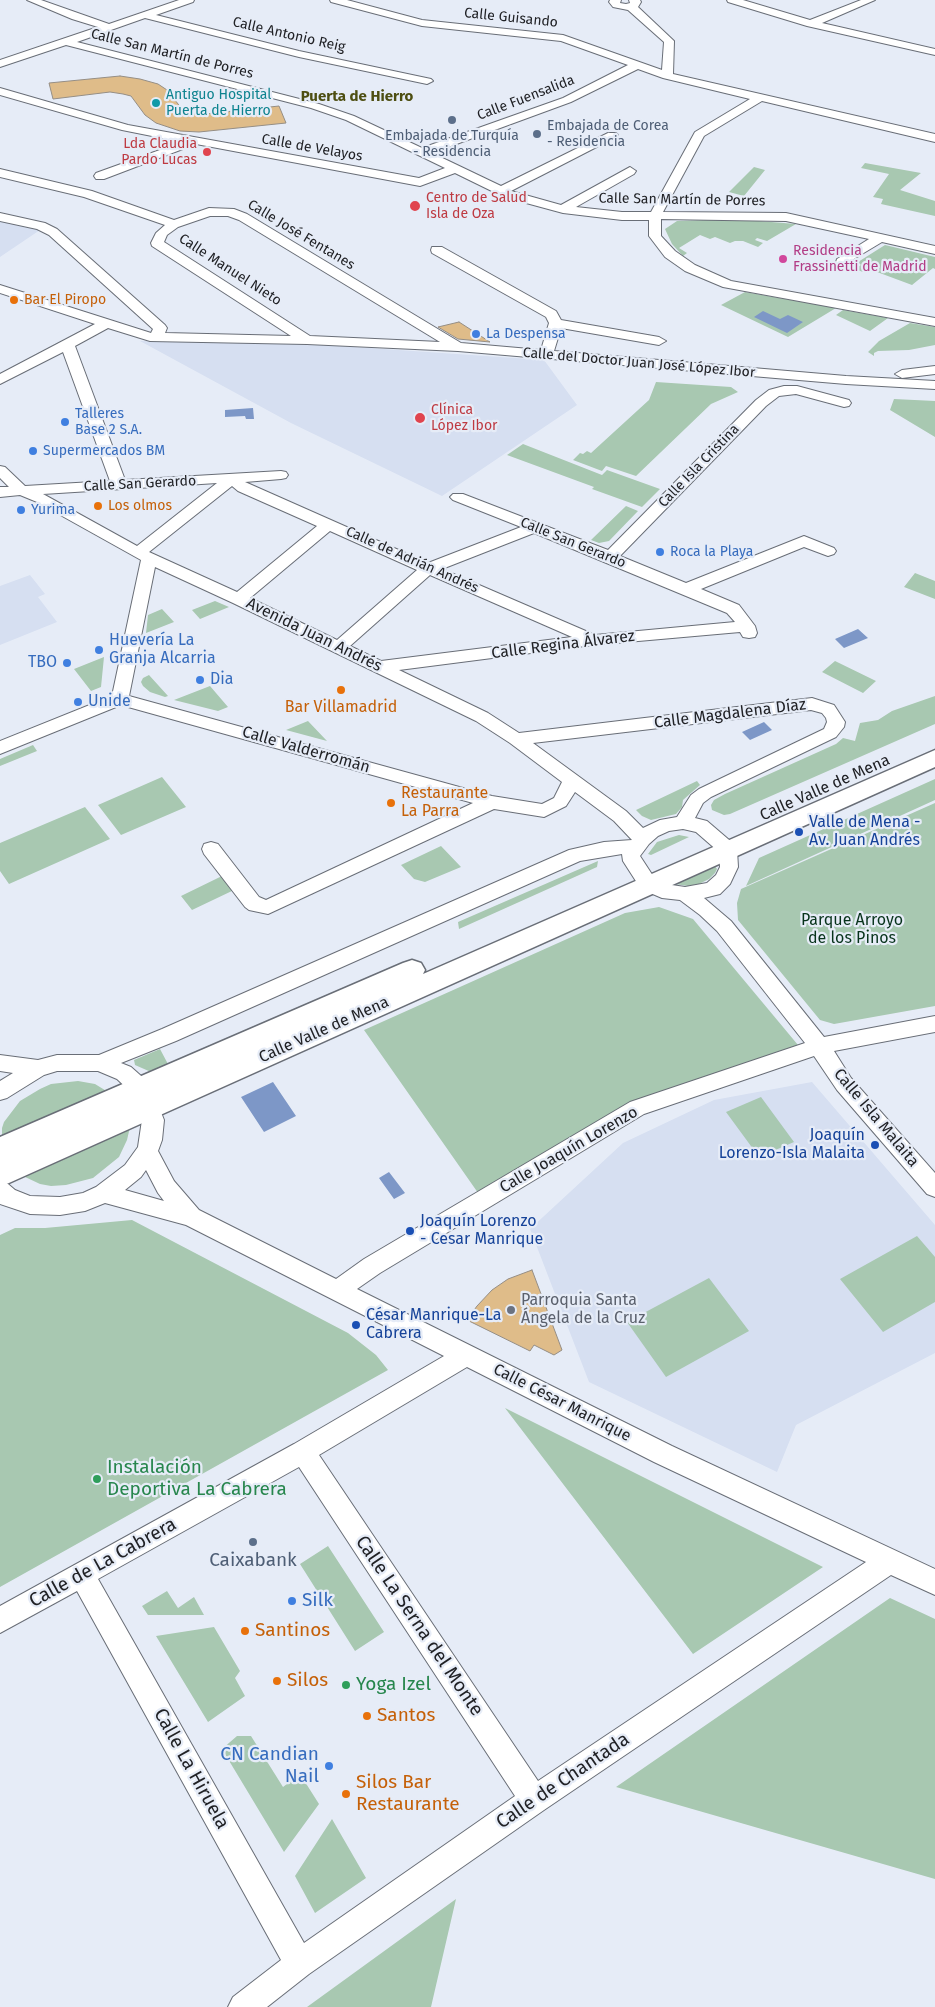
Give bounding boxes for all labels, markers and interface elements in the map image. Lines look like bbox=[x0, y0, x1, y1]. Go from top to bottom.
street label: Calle Guisando bbox=[463, 5, 559, 31]
street label: Calle Antonio Reig bbox=[231, 14, 347, 56]
street label: Calle San Martín de Porres bbox=[89, 26, 255, 82]
street label: Calle Fuensalida bbox=[475, 72, 577, 124]
place label: Antiguo Hospital Puerta de Hierro bbox=[166, 87, 271, 120]
district label: Puerta de Hierro bbox=[301, 88, 413, 106]
marker: Antiguo Hospital Puerta de Hierro bbox=[150, 97, 162, 109]
marker: Embajada de Turquía - Residencia bbox=[446, 114, 458, 126]
place label: Embajada de Corea - Residencia bbox=[547, 118, 669, 150]
place label: Embajada de Turquía - Residencia bbox=[385, 128, 519, 160]
marker: Embajada de Corea - Residencia bbox=[531, 128, 543, 140]
street label: Calle de Velayos bbox=[260, 131, 364, 165]
place label: Lda Claudia Pardo Lucas bbox=[121, 136, 197, 168]
marker: Lda Claudia Pardo Lucas bbox=[201, 146, 213, 158]
place label: Centro de Salud Isla de Oza bbox=[426, 190, 527, 222]
street label: Calle San Martín de Porres bbox=[598, 190, 766, 210]
street label: Calle José Fentanes bbox=[244, 196, 358, 274]
marker: Centro de Salud Isla de Oza bbox=[408, 199, 422, 213]
street label: Calle Manuel Nieto bbox=[175, 231, 285, 309]
place label: Residencia Frassinetti de Madrid bbox=[793, 243, 927, 276]
marker: Residencia Frassinetti de Madrid bbox=[777, 253, 789, 265]
place label: Bar El Piropo bbox=[24, 292, 106, 308]
marker: Bar El Piropo bbox=[8, 294, 20, 306]
place label: La Despensa bbox=[486, 326, 566, 342]
marker: La Despensa bbox=[470, 328, 482, 340]
street label: Calle del Doctor Juan José López Ibor bbox=[522, 344, 756, 382]
place label: Clínica López Ibor bbox=[431, 402, 497, 434]
place label: Talleres Base 2 S.A. bbox=[75, 406, 142, 438]
marker: Clínica López Ibor bbox=[413, 411, 427, 425]
marker: Talleres Base 2 S.A. bbox=[59, 416, 71, 428]
street label: Calle Isla Cristina bbox=[655, 421, 743, 511]
place label: Supermercados BM bbox=[43, 443, 165, 459]
marker: Supermercados BM bbox=[27, 445, 39, 457]
street label: Calle San Gerardo bbox=[83, 473, 197, 495]
place label: Los olmos bbox=[108, 498, 172, 514]
marker: Los olmos bbox=[92, 500, 104, 512]
place label: Yurima bbox=[31, 502, 75, 518]
marker: Yurima bbox=[15, 504, 27, 516]
street label: Calle San Gerardo bbox=[518, 514, 628, 572]
street label: Calle de Adrián Andrés bbox=[343, 523, 481, 597]
place label: Roca la Playa bbox=[670, 544, 753, 560]
marker: Roca la Playa bbox=[654, 546, 666, 558]
street label: Avenida Juan Andrés bbox=[243, 594, 385, 676]
street label: Calle Regina Álvarez bbox=[490, 627, 636, 663]
place label: Huevería La Granja Alcarria bbox=[109, 631, 216, 669]
marker: Huevería La Granja Alcarria bbox=[93, 644, 105, 656]
place label: TBO bbox=[28, 653, 57, 673]
marker: TBO bbox=[61, 657, 73, 669]
place label: Dia bbox=[210, 670, 234, 690]
marker: Dia bbox=[194, 674, 206, 686]
marker: Bar Villamadrid bbox=[335, 684, 347, 696]
place label: Unide bbox=[88, 692, 131, 712]
street label: Calle Magdalena Díaz bbox=[653, 695, 807, 733]
marker: Unide bbox=[72, 696, 84, 708]
place label: Bar Villamadrid bbox=[285, 698, 397, 718]
street label: Calle Valderromán bbox=[240, 723, 372, 777]
street label: Calle Valle de Mena bbox=[757, 751, 893, 825]
place label: Restaurante La Parra bbox=[401, 784, 488, 822]
marker: Restaurante La Parra bbox=[385, 797, 397, 809]
place label: Valle de Mena - Av. Juan Andrés bbox=[809, 813, 921, 851]
marker: Valle de Mena - Av. Juan Andrés bbox=[793, 826, 805, 838]
park label: Parque Arroyo de los Pinos bbox=[801, 911, 903, 949]
street label: Calle Valle de Mena bbox=[256, 993, 392, 1067]
street label: Calle Isla Malaita bbox=[829, 1065, 923, 1171]
street label: Calle Joaquín Lorenzo bbox=[497, 1103, 641, 1197]
place label: Joaquín Lorenzo-Isla Malaita bbox=[719, 1126, 865, 1164]
marker: Joaquín Lorenzo-Isla Malaita bbox=[869, 1139, 881, 1151]
place label: Joaquín Lorenzo - Cesar Manrique bbox=[420, 1212, 543, 1250]
marker: Joaquín Lorenzo - Cesar Manrique bbox=[404, 1225, 416, 1237]
place label: Parroquia Santa Ángela de la Cruz bbox=[521, 1291, 645, 1329]
marker: Parroquia Santa Ángela de la Cruz bbox=[505, 1304, 517, 1316]
place label: César Manrique-La Cabrera bbox=[366, 1306, 502, 1344]
marker: César Manrique-La Cabrera bbox=[350, 1319, 362, 1331]
street label: Calle César Manrique bbox=[490, 1360, 634, 1446]
place label: Instalación Deportiva La Cabrera bbox=[107, 1457, 287, 1501]
marker: Instalación Deportiva La Cabrera bbox=[91, 1473, 103, 1485]
street label: Calle de La Cabrera bbox=[25, 1513, 181, 1613]
street label: Calle La Serna del Monte bbox=[350, 1532, 488, 1720]
marker: Caixabank bbox=[247, 1536, 259, 1548]
place label: Caixabank bbox=[209, 1550, 297, 1572]
place label: Silk bbox=[302, 1590, 333, 1612]
marker: Silk bbox=[286, 1595, 298, 1607]
place label: Santinos bbox=[255, 1620, 330, 1642]
marker: Santinos bbox=[239, 1625, 251, 1637]
place label: Silos bbox=[287, 1670, 328, 1692]
place label: Yoga Izel bbox=[356, 1674, 431, 1696]
marker: Silos bbox=[271, 1675, 283, 1687]
marker: Yoga Izel bbox=[340, 1679, 352, 1691]
street label: Calle La Hiruela bbox=[148, 1705, 234, 1833]
place label: Santos bbox=[377, 1705, 435, 1727]
marker: Santos bbox=[361, 1710, 373, 1722]
street label: Calle de Chantada bbox=[492, 1728, 634, 1834]
place label: CN Candian Nail bbox=[220, 1744, 319, 1788]
marker: CN Candian Nail bbox=[323, 1760, 335, 1772]
place label: Silos Bar Restaurante bbox=[356, 1772, 460, 1816]
marker: Silos Bar Restaurante bbox=[340, 1788, 352, 1800]

